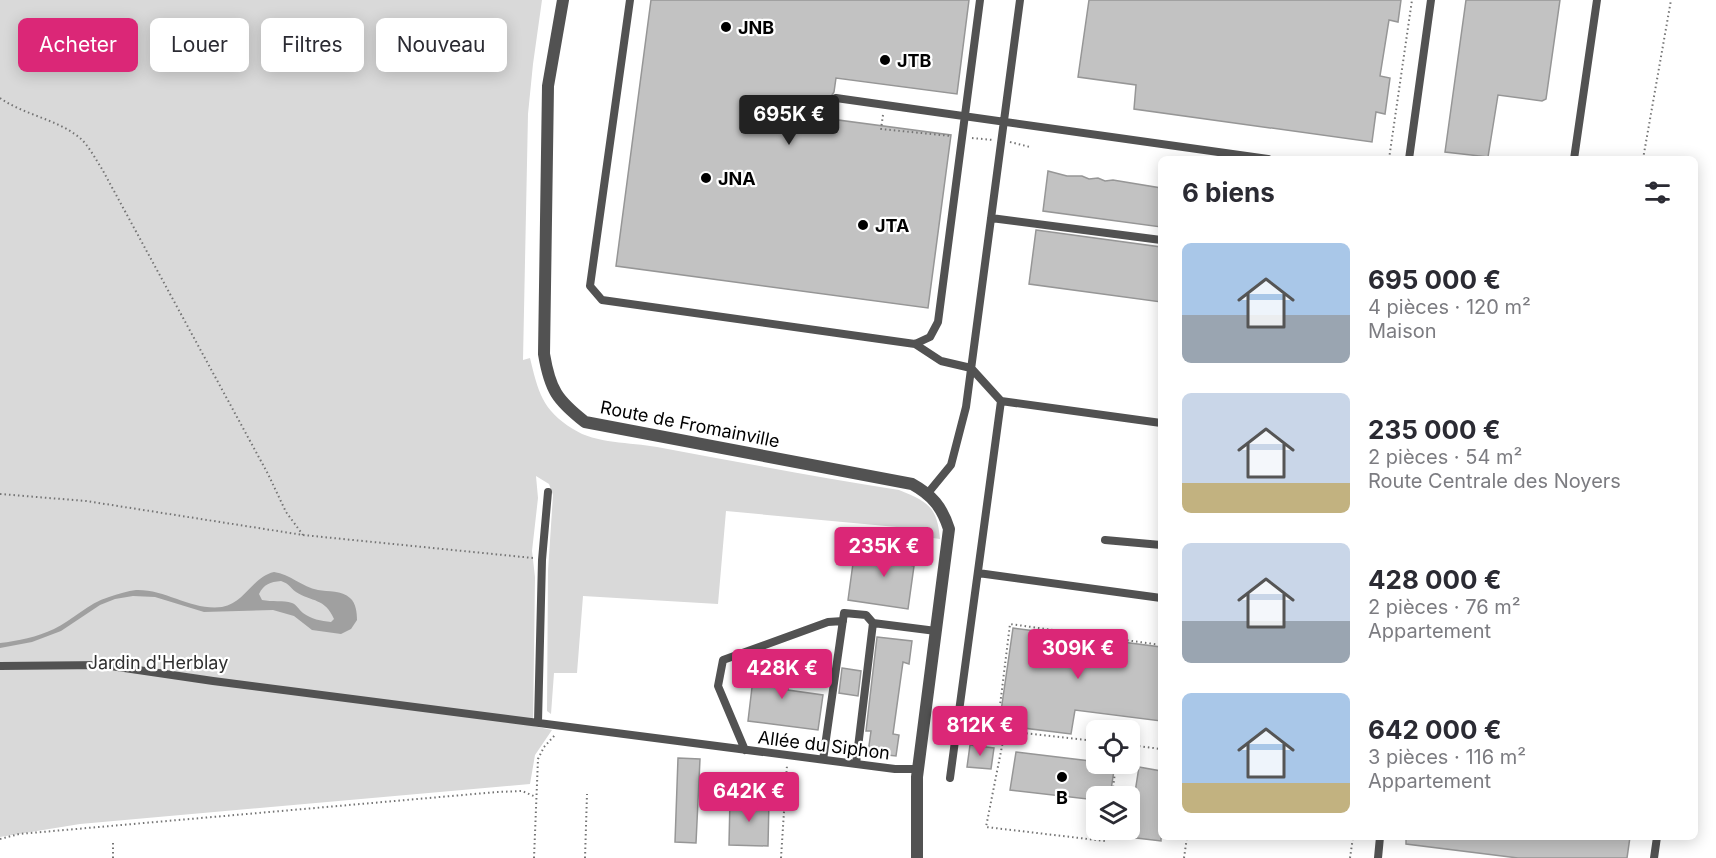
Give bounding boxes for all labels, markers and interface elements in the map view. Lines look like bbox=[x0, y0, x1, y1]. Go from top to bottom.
place label: JNB bbox=[738, 17, 774, 38]
chip: Acheter bbox=[18, 18, 138, 72]
chip: Louer bbox=[150, 18, 249, 72]
chip: Filtres bbox=[261, 18, 364, 72]
chip: Nouveau bbox=[376, 18, 507, 72]
marker: JNB bbox=[719, 20, 733, 34]
place label: JTB bbox=[897, 50, 932, 71]
marker: JTB bbox=[878, 53, 892, 67]
pin: 695K € bbox=[740, 95, 838, 146]
text: 695K € bbox=[753, 102, 825, 126]
place label: JNA bbox=[718, 168, 756, 189]
marker: JNA bbox=[699, 171, 713, 185]
icon: filters bbox=[1641, 176, 1674, 209]
text: 6 biens bbox=[1182, 177, 1275, 208]
place label: JTA bbox=[875, 215, 909, 236]
marker: JTA bbox=[856, 218, 870, 232]
text: 695 000 € bbox=[1368, 264, 1501, 295]
icon: home bbox=[1230, 267, 1302, 339]
text: 4 pièces · 120 m² bbox=[1368, 295, 1531, 319]
text: Maison bbox=[1368, 319, 1437, 343]
street label: Route de Fromainville bbox=[599, 396, 781, 452]
text: 235 000 € bbox=[1368, 414, 1501, 445]
icon: home bbox=[1230, 417, 1302, 489]
text: 2 pièces · 54 m² bbox=[1368, 445, 1522, 469]
text: Route Centrale des Noyers bbox=[1368, 469, 1621, 493]
pin: 235K € bbox=[835, 527, 933, 578]
text: 235K € bbox=[848, 534, 920, 558]
text: 428 000 € bbox=[1368, 564, 1502, 595]
icon: home bbox=[1230, 567, 1302, 639]
text: 2 pièces · 76 m² bbox=[1368, 595, 1521, 619]
text: Appartement bbox=[1368, 619, 1491, 643]
pin: 309K € bbox=[1029, 629, 1127, 680]
text: 309K € bbox=[1042, 636, 1114, 660]
pin: 428K € bbox=[733, 649, 831, 700]
park label: Jardin d'Herblay bbox=[88, 652, 228, 673]
text: 428K € bbox=[746, 656, 818, 680]
pin: 812K € bbox=[931, 706, 1029, 757]
text: 812K € bbox=[946, 713, 1014, 737]
text: 642 000 € bbox=[1368, 714, 1502, 745]
icon: home bbox=[1230, 717, 1302, 789]
map controls bbox=[1086, 720, 1140, 840]
button: locate bbox=[1086, 720, 1140, 774]
street label: Allée du Siphon bbox=[757, 726, 891, 764]
text: 3 pièces · 116 m² bbox=[1368, 745, 1526, 769]
text: Appartement bbox=[1368, 769, 1491, 793]
marker: B bbox=[1055, 770, 1069, 784]
pin: 642K € bbox=[700, 772, 798, 823]
text: 642K € bbox=[713, 779, 785, 803]
button: layers bbox=[1086, 786, 1140, 840]
place label: B bbox=[1056, 787, 1068, 808]

